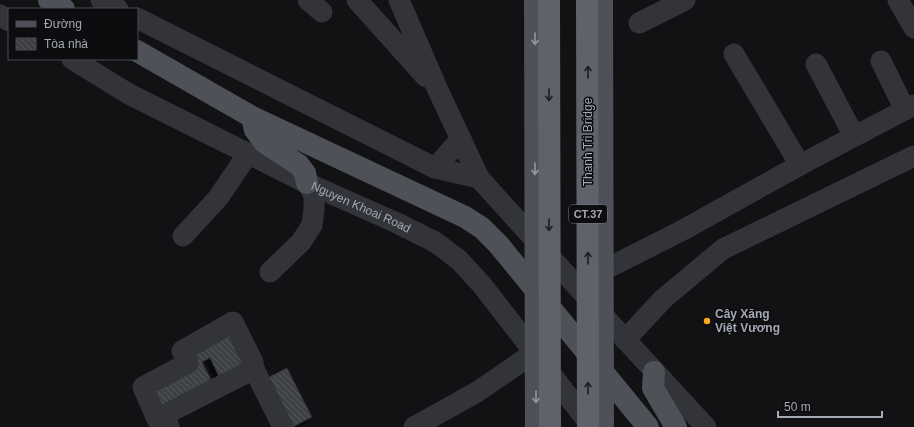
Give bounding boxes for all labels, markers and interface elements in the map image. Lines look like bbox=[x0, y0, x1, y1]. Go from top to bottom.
legend bbox=[8, 8, 138, 60]
text: Đường bbox=[44, 17, 82, 31]
one-way arrow bbox=[531, 32, 539, 45]
text: Tòa nhà bbox=[44, 37, 88, 51]
one-way arrow bbox=[584, 66, 592, 79]
one-way arrow bbox=[545, 88, 553, 101]
street label: Thanh Tri Bridge bbox=[581, 97, 595, 186]
one-way arrow bbox=[531, 162, 539, 175]
street label: Nguyen Khoai Road bbox=[309, 179, 413, 236]
road number: CT.37 bbox=[569, 205, 607, 223]
one-way arrow bbox=[545, 218, 553, 231]
one-way arrow bbox=[584, 252, 592, 265]
place label: Cây Xăng Việt Vương bbox=[715, 307, 780, 335]
marker: Cây Xăng Việt Vương bbox=[702, 316, 712, 326]
one-way arrow bbox=[584, 382, 592, 395]
one-way arrow bbox=[532, 390, 540, 403]
scale bar bbox=[778, 393, 882, 419]
text: 50 m bbox=[784, 400, 811, 414]

